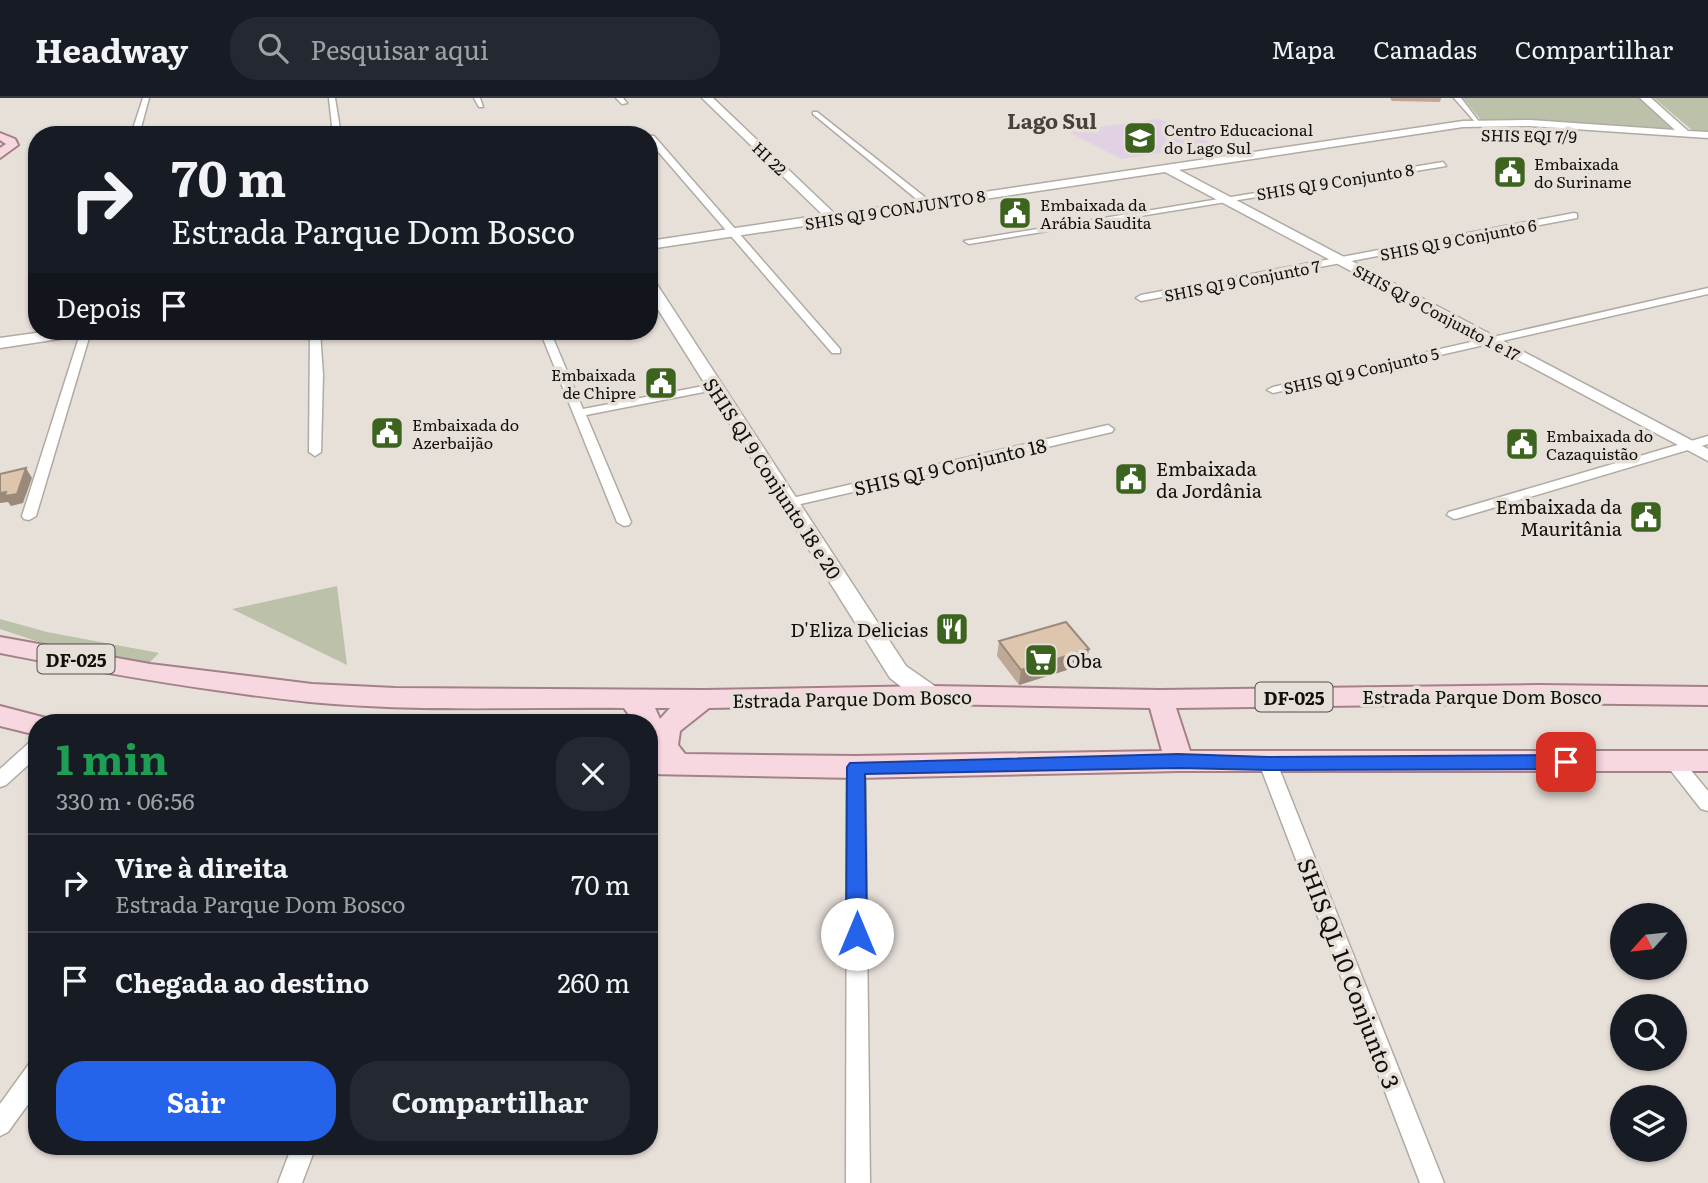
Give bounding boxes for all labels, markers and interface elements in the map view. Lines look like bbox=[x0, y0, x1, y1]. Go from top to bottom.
search box bbox=[230, 17, 720, 80]
text: Headway bbox=[35, 24, 188, 73]
icon: search bbox=[254, 29, 292, 67]
text: Pesquisar aqui bbox=[310, 29, 489, 68]
text: Mapa bbox=[1271, 31, 1335, 66]
text: Camadas bbox=[1373, 31, 1477, 66]
text: Compartilhar bbox=[1515, 31, 1673, 66]
district label: Lago Sul bbox=[1007, 104, 1097, 135]
place label: Centro Educacional do Lago Sul bbox=[1164, 117, 1313, 159]
school or university icon: Centro Educacional do Lago Sul bbox=[1121, 119, 1159, 157]
street label: SHIS EQI 7/9 bbox=[1481, 122, 1577, 148]
street label: HI 22 bbox=[747, 136, 793, 180]
text: 70 m bbox=[171, 139, 286, 212]
place label: Embaixada do Suriname bbox=[1534, 151, 1631, 193]
public building icon: Embaixada do Suriname bbox=[1491, 153, 1529, 191]
icon: right bbox=[56, 154, 147, 245]
street label: SHIS QI 9 Conjunto 8 bbox=[1254, 157, 1416, 205]
street label: SHIS QI 9 CONJUNTO 8 bbox=[803, 183, 987, 235]
place label: Embaixada da Arábia Saudita bbox=[1040, 192, 1152, 234]
public building icon: Embaixada da Arábia Saudita bbox=[996, 194, 1034, 232]
text: Estrada Parque Dom Bosco bbox=[171, 206, 575, 254]
street label: SHIS QI 9 Conjunto 6 bbox=[1378, 212, 1539, 266]
street label: SHIS QI 9 Conjunto 7 bbox=[1162, 253, 1322, 307]
street label: SHIS QI 9 Conjunto 1 e 17 bbox=[1349, 258, 1525, 366]
text: Depois bbox=[56, 287, 141, 326]
icon: arrive bbox=[155, 287, 193, 325]
street label: SHIS QI 9 Conjunto 5 bbox=[1281, 340, 1441, 400]
place label: Embaixada de Chipre bbox=[551, 362, 636, 404]
public building icon: Embaixada de Chipre bbox=[642, 364, 680, 402]
street label: SHIS QI 9 Conjunto 18 e 20 bbox=[697, 372, 849, 584]
place label: Embaixada do Azerbaijão bbox=[412, 412, 519, 454]
public building icon: Embaixada do Azerbaijão bbox=[368, 414, 406, 452]
place label: Embaixada do Cazaquistão bbox=[1546, 423, 1653, 465]
public building icon: Embaixada do Cazaquistão bbox=[1503, 425, 1541, 463]
street label: SHIS QI 9 Conjunto 18 bbox=[851, 430, 1049, 502]
place label: Embaixada da Jordânia bbox=[1156, 454, 1263, 504]
public building icon: Embaixada da Jordânia bbox=[1112, 460, 1150, 498]
place label: Embaixada da Mauritânia bbox=[1495, 492, 1623, 542]
public building icon: Embaixada da Mauritânia bbox=[1627, 498, 1665, 536]
restaurant icon: D'Eliza Delicias bbox=[933, 610, 971, 648]
place label: D'Eliza Delicias bbox=[790, 615, 928, 643]
supermarket icon: Oba bbox=[1022, 641, 1060, 679]
road number: DF-025 bbox=[38, 644, 114, 674]
place label: Oba bbox=[1066, 646, 1103, 674]
street label: Estrada Parque Dom Bosco bbox=[732, 682, 972, 714]
road number: DF-025 bbox=[1256, 682, 1332, 712]
street label: Estrada Parque Dom Bosco bbox=[1362, 682, 1602, 710]
text: 1 min bbox=[56, 726, 168, 788]
pin bbox=[1536, 732, 1596, 792]
button: close bbox=[556, 737, 630, 811]
icon: arrive bbox=[1547, 743, 1585, 781]
text: 330 m · 06:56 bbox=[56, 783, 195, 817]
text: Vire à direita bbox=[115, 847, 288, 886]
street label: SHIS QL 10 Conjunto 3 bbox=[1290, 853, 1410, 1093]
icon: right bbox=[56, 864, 94, 902]
text: 70 m bbox=[571, 864, 630, 903]
text: Estrada Parque Dom Bosco bbox=[115, 886, 406, 920]
position arrow bbox=[820, 897, 894, 971]
north arrow bbox=[1610, 903, 1687, 980]
map controls bbox=[1610, 903, 1687, 1162]
icon: arrive bbox=[56, 962, 94, 1000]
text: Chegada ao destino bbox=[115, 962, 369, 1001]
text: 260 m bbox=[557, 962, 630, 1001]
button: search bbox=[1610, 994, 1687, 1071]
button: Sair bbox=[56, 1061, 336, 1141]
button: Compartilhar bbox=[350, 1061, 630, 1141]
button: layers bbox=[1610, 1085, 1687, 1162]

